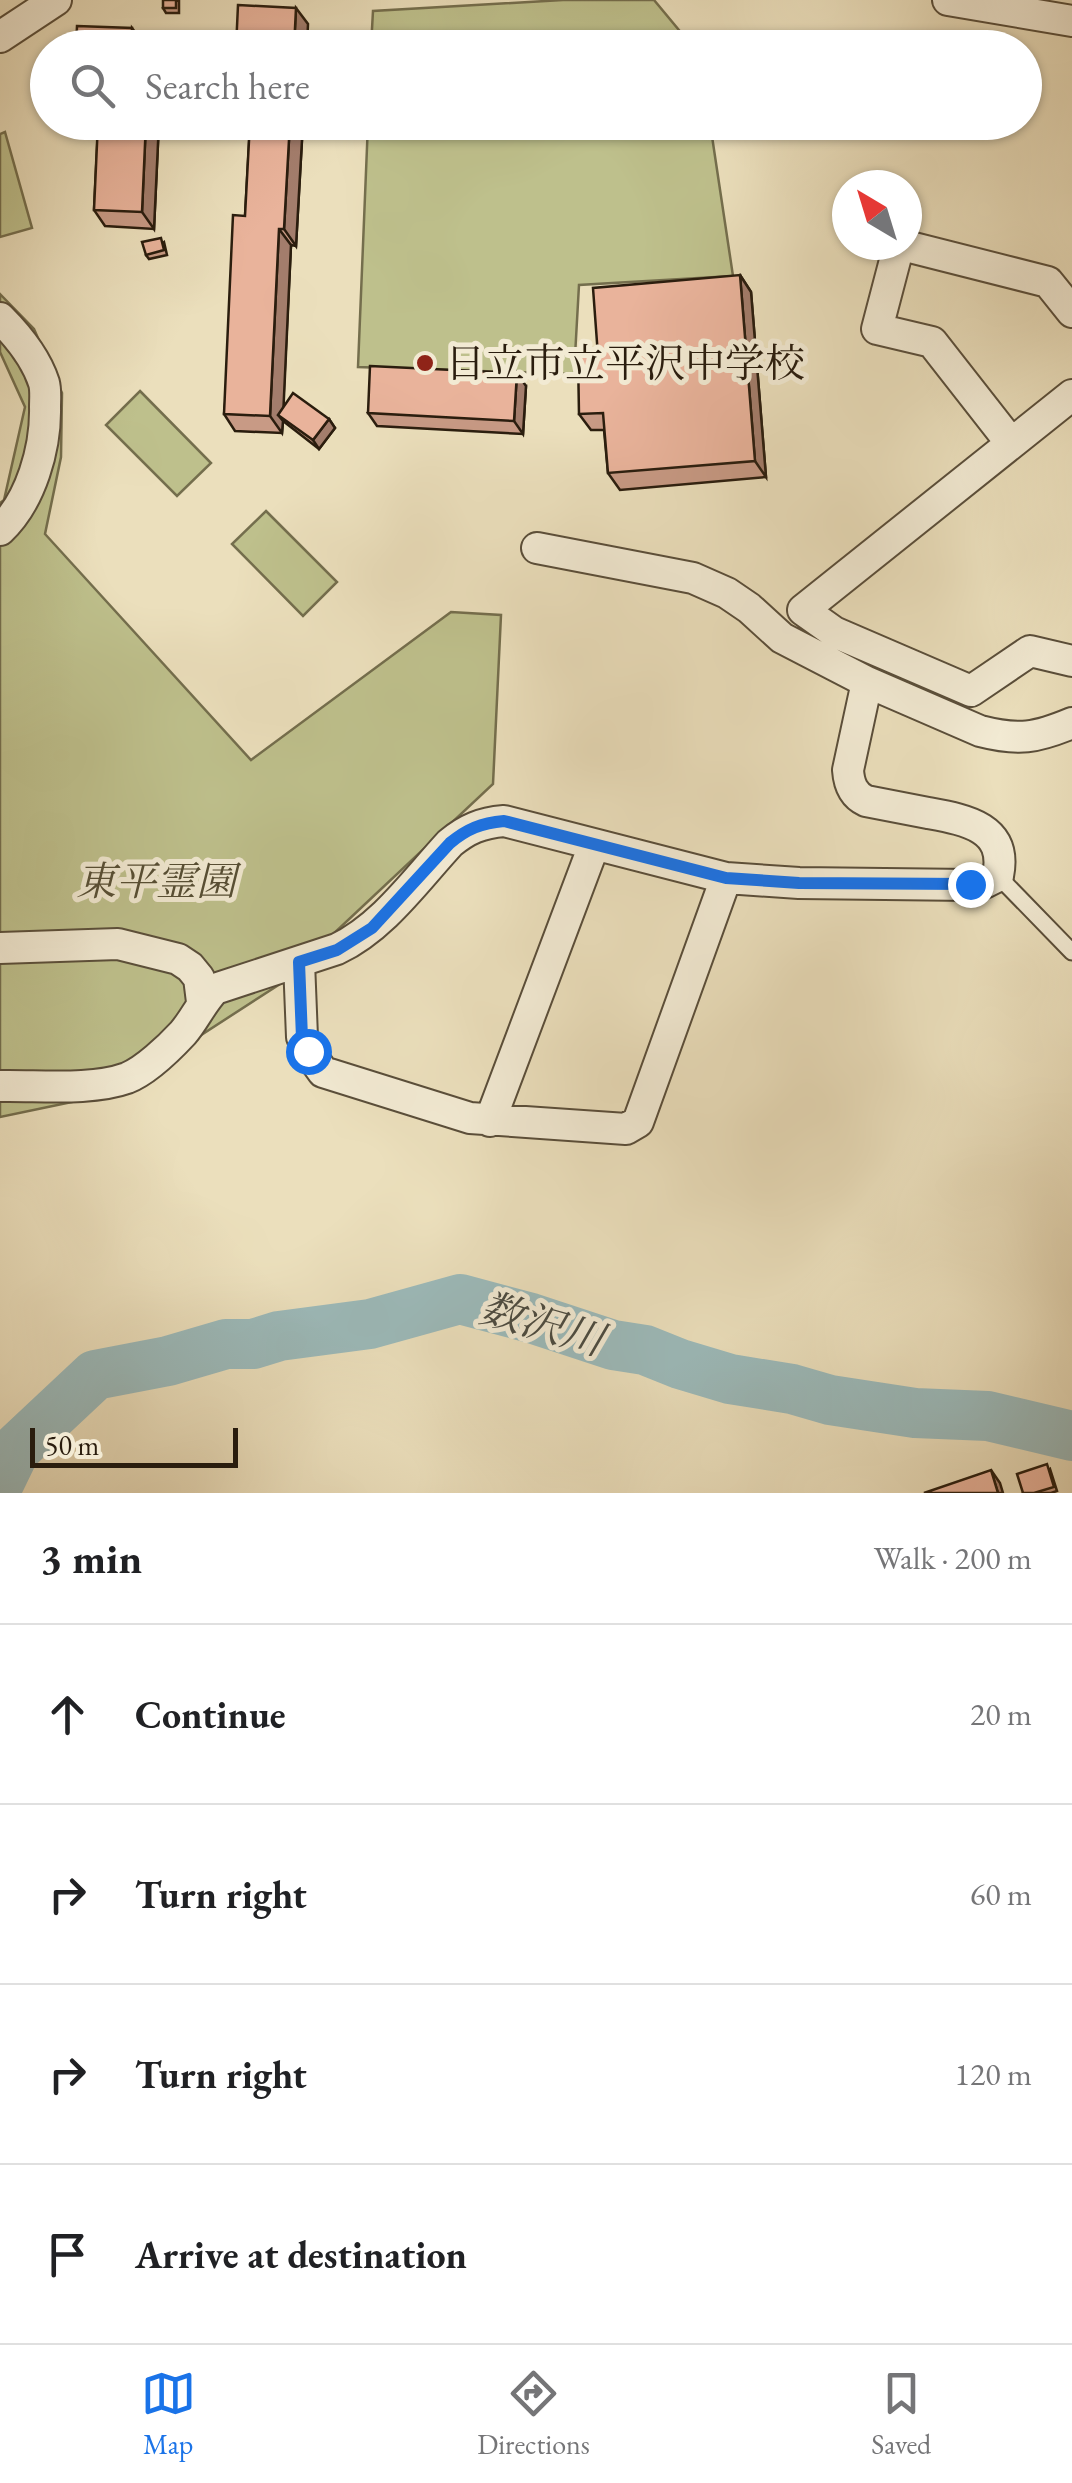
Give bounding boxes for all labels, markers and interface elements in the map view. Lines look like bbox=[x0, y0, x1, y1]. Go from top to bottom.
search box bbox=[30, 30, 1042, 140]
icon: search bbox=[65, 58, 120, 113]
text: Search here bbox=[145, 61, 310, 110]
north arrow bbox=[832, 170, 922, 260]
place label: 日立市立平沢中学校 bbox=[445, 337, 805, 389]
marker: 日立市立平沢中学校 bbox=[414, 352, 436, 374]
park label: 東平霊園 bbox=[76, 855, 242, 907]
route end bbox=[948, 862, 994, 908]
route start bbox=[286, 1029, 332, 1075]
water label: 数沢川 bbox=[474, 1280, 614, 1369]
scale bar bbox=[30, 1423, 238, 1468]
text: 50 m bbox=[45, 1427, 99, 1463]
text: 3 min bbox=[40, 1531, 142, 1586]
text: Walk · 200 m bbox=[874, 1537, 1032, 1579]
icon: ahead bbox=[40, 1687, 95, 1742]
text: Continue bbox=[135, 1690, 286, 1739]
text: 20 m bbox=[970, 1693, 1032, 1735]
icon: right bbox=[40, 1867, 95, 1922]
text: Turn right bbox=[135, 1870, 307, 1919]
text: 60 m bbox=[970, 1873, 1032, 1915]
icon: right bbox=[40, 2047, 95, 2102]
text: Turn right bbox=[135, 2050, 307, 2099]
text: 120 m bbox=[955, 2053, 1032, 2095]
icon: arrive bbox=[40, 2227, 95, 2282]
text: Arrive at destination bbox=[135, 2230, 467, 2279]
tab: Map bbox=[141, 2366, 196, 2462]
tab: Directions bbox=[477, 2366, 590, 2462]
tab: Saved bbox=[871, 2366, 931, 2462]

